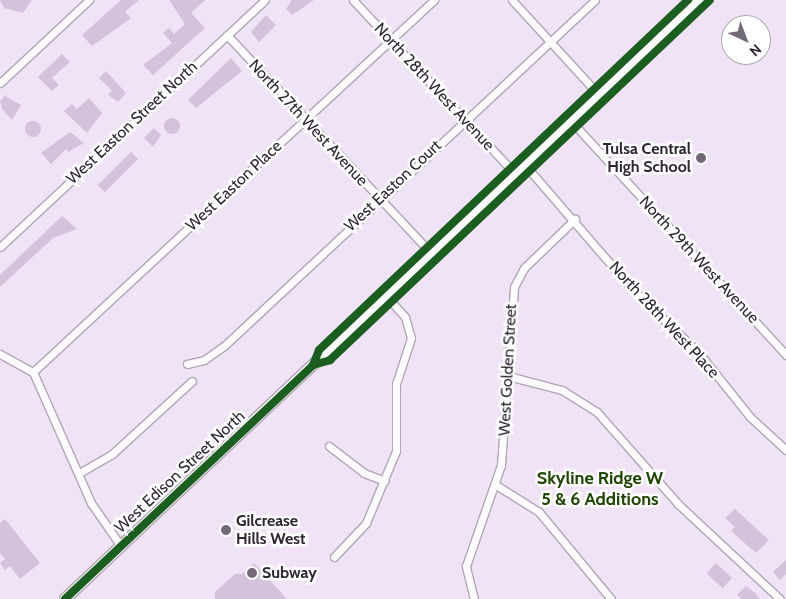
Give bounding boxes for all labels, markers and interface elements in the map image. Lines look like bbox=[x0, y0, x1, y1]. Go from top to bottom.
north arrow bbox=[721, 15, 771, 65]
street label: North 28th West Avenue bbox=[370, 19, 498, 155]
text: N bbox=[746, 40, 765, 60]
street label: North 27th West Avenue bbox=[244, 56, 372, 190]
street label: West Easton Street North bbox=[63, 57, 201, 189]
street label: West Easton Court bbox=[341, 136, 445, 236]
street label: West Easton Place bbox=[182, 137, 286, 235]
place label: Tulsa Central High School bbox=[603, 139, 691, 177]
marker: Tulsa Central High School bbox=[695, 152, 707, 164]
street label: North 29th West Avenue bbox=[635, 192, 763, 328]
street label: North 28th West Place bbox=[605, 258, 723, 382]
street label: West Golden Street bbox=[495, 303, 521, 437]
street label: West Edison Street North bbox=[111, 407, 249, 537]
district label: Skyline Ridge W 5 & 6 Additions bbox=[537, 468, 663, 510]
place label: Gilcrease Hills West bbox=[236, 511, 305, 549]
marker: Gilcrease Hills West bbox=[220, 524, 232, 536]
place label: Subway bbox=[262, 563, 317, 583]
marker: Subway bbox=[246, 567, 258, 579]

